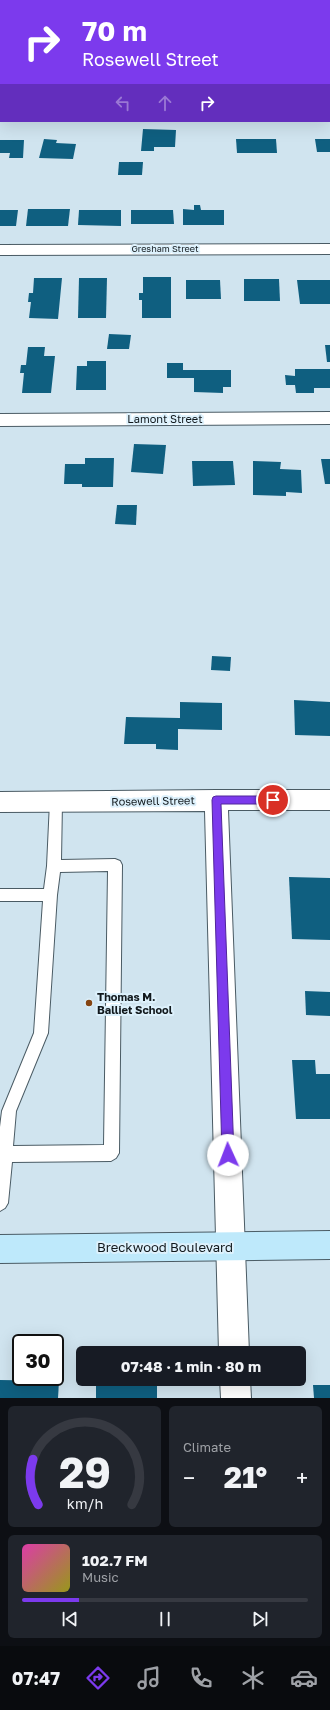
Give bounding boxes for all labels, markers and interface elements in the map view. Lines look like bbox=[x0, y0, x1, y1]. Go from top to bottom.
text: 70 m bbox=[82, 14, 147, 47]
icon: right bbox=[16, 16, 68, 68]
text: Rosewell Street bbox=[82, 48, 219, 70]
icon: left bbox=[112, 92, 134, 114]
icon: ahead bbox=[154, 92, 176, 114]
icon: right bbox=[196, 92, 218, 114]
street label: Gresham Street bbox=[131, 243, 199, 254]
street label: Lamont Street bbox=[127, 412, 203, 425]
pin bbox=[256, 783, 290, 817]
icon: arrive bbox=[262, 789, 284, 811]
street label: Rosewell Street bbox=[111, 793, 195, 808]
place label: Thomas M. Balliet School bbox=[97, 990, 173, 1016]
marker: Thomas M. Balliet School bbox=[84, 998, 94, 1008]
position arrow bbox=[207, 1134, 249, 1176]
street label: Breckwood Boulevard bbox=[97, 1239, 233, 1255]
speed limit sign: 30 bbox=[12, 1334, 64, 1386]
text: 07:48 · 1 min · 80 m bbox=[121, 1357, 261, 1375]
text: Climate bbox=[183, 1439, 231, 1455]
text: 29 bbox=[59, 1446, 110, 1496]
text: 21° bbox=[224, 1459, 267, 1495]
text: − bbox=[183, 1464, 195, 1491]
text: + bbox=[296, 1464, 308, 1491]
text: km/h bbox=[66, 1494, 103, 1511]
text: 102.7 FM bbox=[82, 1551, 148, 1569]
text: Music bbox=[82, 1569, 119, 1585]
icon: previous bbox=[59, 1608, 81, 1630]
icon: pause bbox=[154, 1608, 176, 1630]
icon: next bbox=[249, 1608, 271, 1630]
icon: directions bbox=[84, 1664, 112, 1692]
icon: music bbox=[135, 1664, 163, 1692]
icon: phone bbox=[187, 1664, 215, 1692]
icon: climate bbox=[239, 1664, 267, 1692]
icon: car bbox=[290, 1664, 318, 1692]
text: 07:47 bbox=[12, 1667, 60, 1689]

